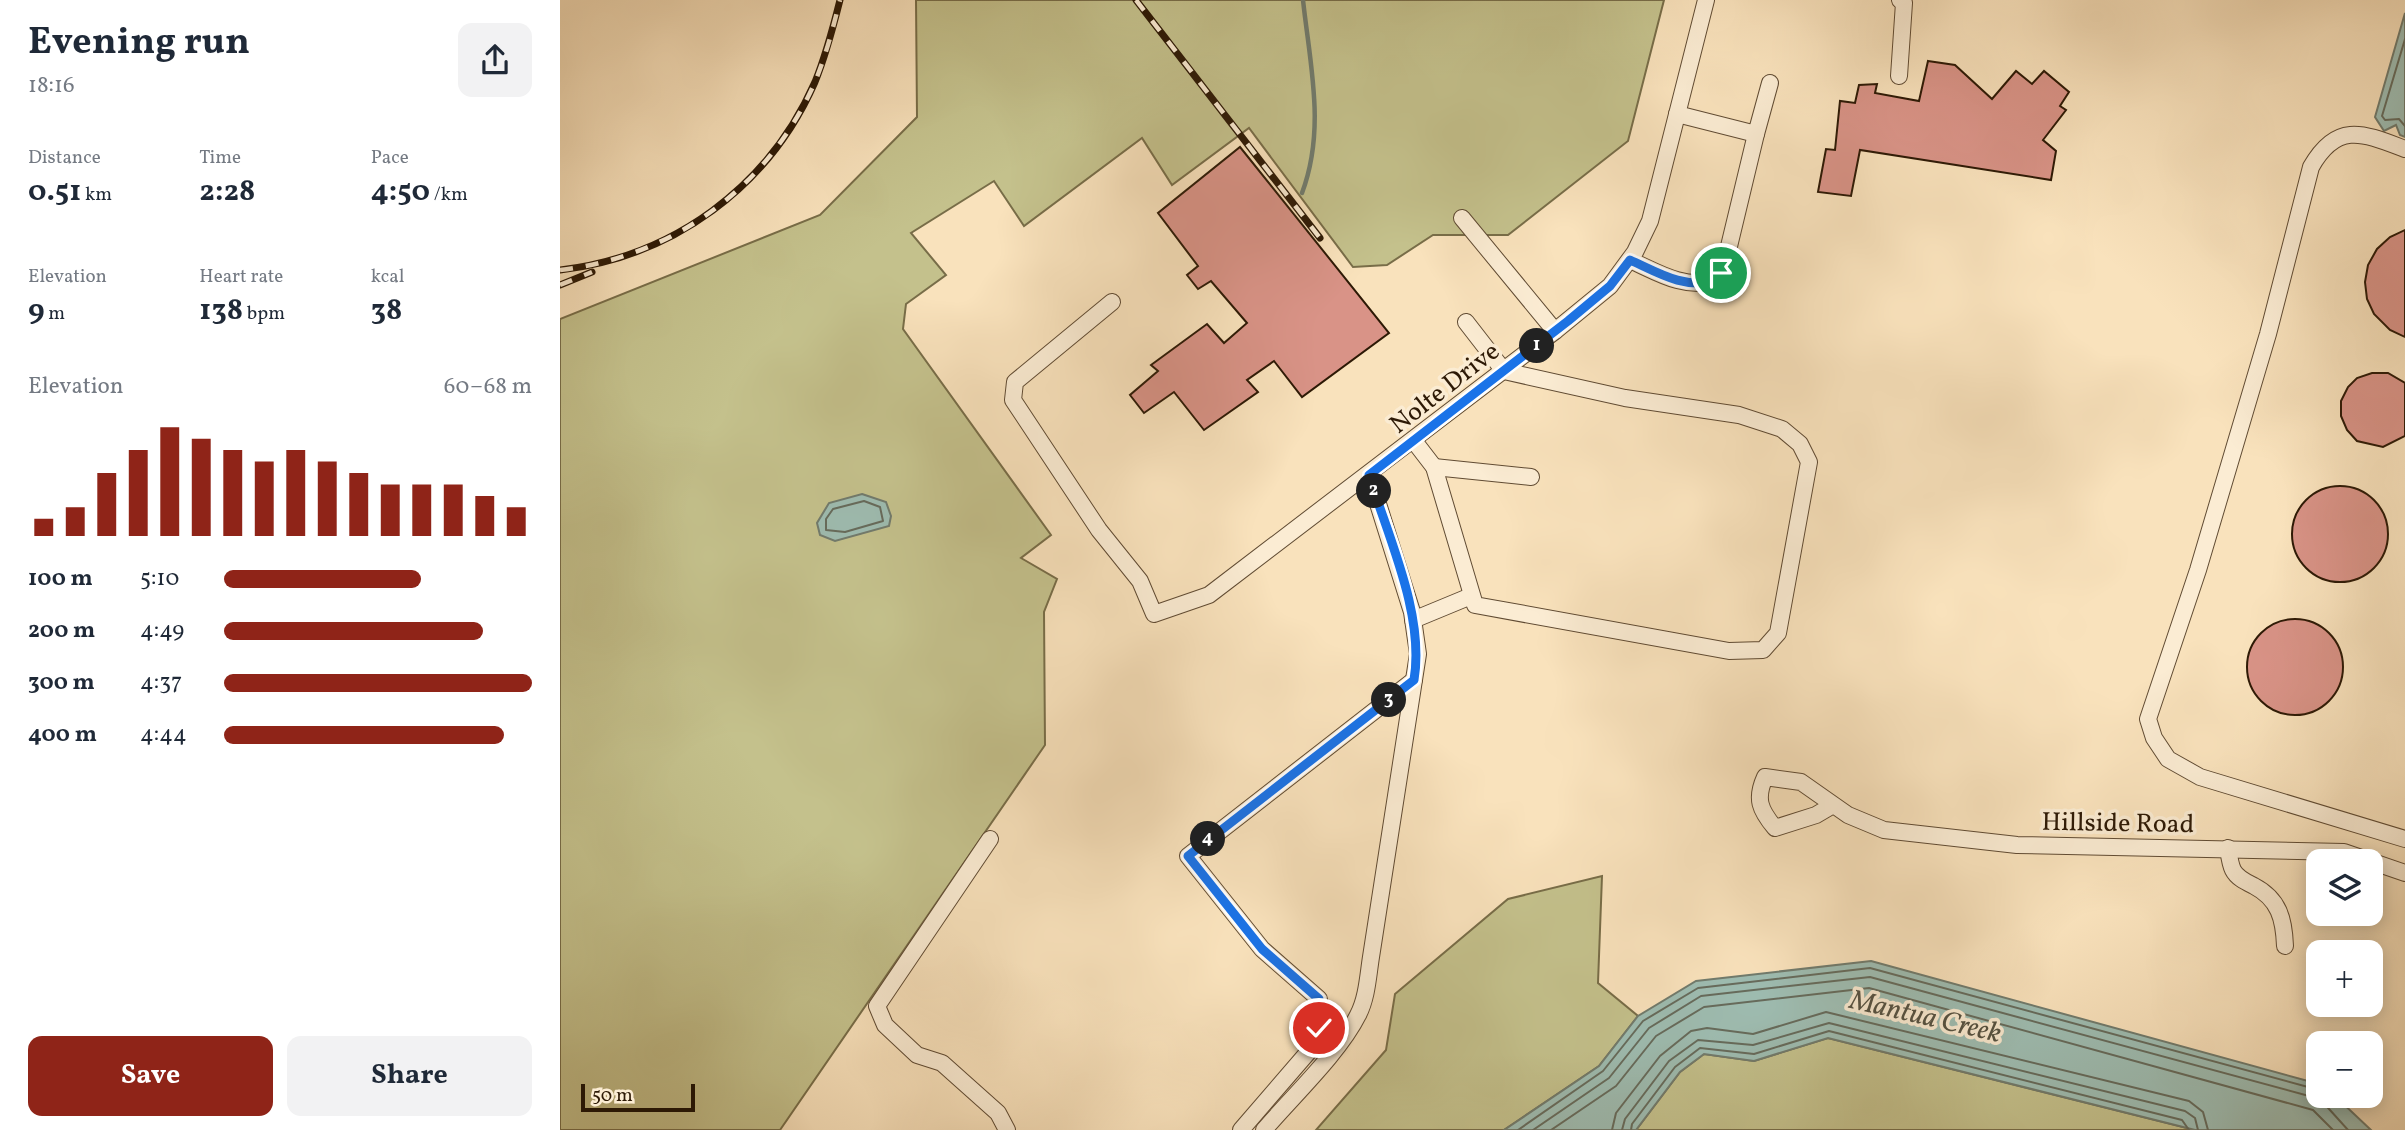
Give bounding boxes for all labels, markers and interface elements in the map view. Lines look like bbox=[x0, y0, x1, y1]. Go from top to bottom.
text: Evening run bbox=[28, 17, 250, 70]
button: share bbox=[458, 23, 532, 97]
text: 18:16 bbox=[28, 70, 75, 102]
text: Distance bbox=[28, 145, 101, 171]
text: Time bbox=[199, 145, 241, 171]
text: Pace bbox=[371, 145, 409, 171]
text: 0.51 bbox=[28, 171, 81, 213]
text: 2:28 bbox=[199, 171, 255, 213]
text: 4:50 bbox=[371, 171, 430, 213]
text: km bbox=[81, 182, 112, 208]
text: /km bbox=[430, 182, 468, 208]
pin bbox=[1691, 243, 1751, 303]
icon: arrive bbox=[1702, 254, 1740, 292]
text: Elevation bbox=[28, 264, 107, 290]
text: Heart rate bbox=[199, 264, 283, 290]
text: kcal bbox=[371, 264, 404, 290]
text: 9 bbox=[28, 290, 45, 332]
text: 138 bbox=[199, 290, 243, 332]
text: 38 bbox=[371, 290, 402, 332]
text: m bbox=[45, 301, 65, 327]
text: bpm bbox=[243, 301, 285, 327]
pin: 1 bbox=[1520, 328, 1555, 364]
text: 1 bbox=[1533, 332, 1540, 358]
street label: Nolte Drive bbox=[1383, 334, 1508, 443]
text: Elevation bbox=[28, 371, 124, 403]
text: 60–68 m bbox=[444, 371, 532, 403]
pin: 2 bbox=[1356, 474, 1392, 508]
text: 2 bbox=[1369, 477, 1378, 503]
text: 100 m bbox=[28, 563, 93, 595]
text: 5:10 bbox=[140, 563, 179, 595]
text: 200 m bbox=[28, 615, 95, 647]
text: 4:49 bbox=[140, 615, 184, 647]
text: 300 m bbox=[28, 667, 95, 699]
text: 4:37 bbox=[140, 667, 182, 699]
pin: 3 bbox=[1372, 682, 1406, 718]
text: 3 bbox=[1384, 686, 1393, 712]
text: 400 m bbox=[28, 719, 97, 751]
text: 4:44 bbox=[140, 719, 187, 751]
street label: Hillside Road bbox=[2041, 805, 2195, 843]
pin: 4 bbox=[1190, 822, 1226, 856]
text: 4 bbox=[1202, 825, 1213, 851]
map controls bbox=[2306, 849, 2383, 1108]
button: layers bbox=[2306, 849, 2383, 926]
button: + bbox=[2306, 940, 2383, 1017]
water label: Mantua Creek bbox=[1845, 981, 2005, 1054]
pin bbox=[1289, 998, 1349, 1058]
icon: check bbox=[1300, 1009, 1338, 1047]
button: − bbox=[2306, 1031, 2383, 1108]
button: Save bbox=[28, 1036, 273, 1116]
button: Share bbox=[287, 1036, 532, 1116]
scale bar bbox=[581, 1081, 695, 1113]
text: 50 m bbox=[592, 1083, 633, 1109]

